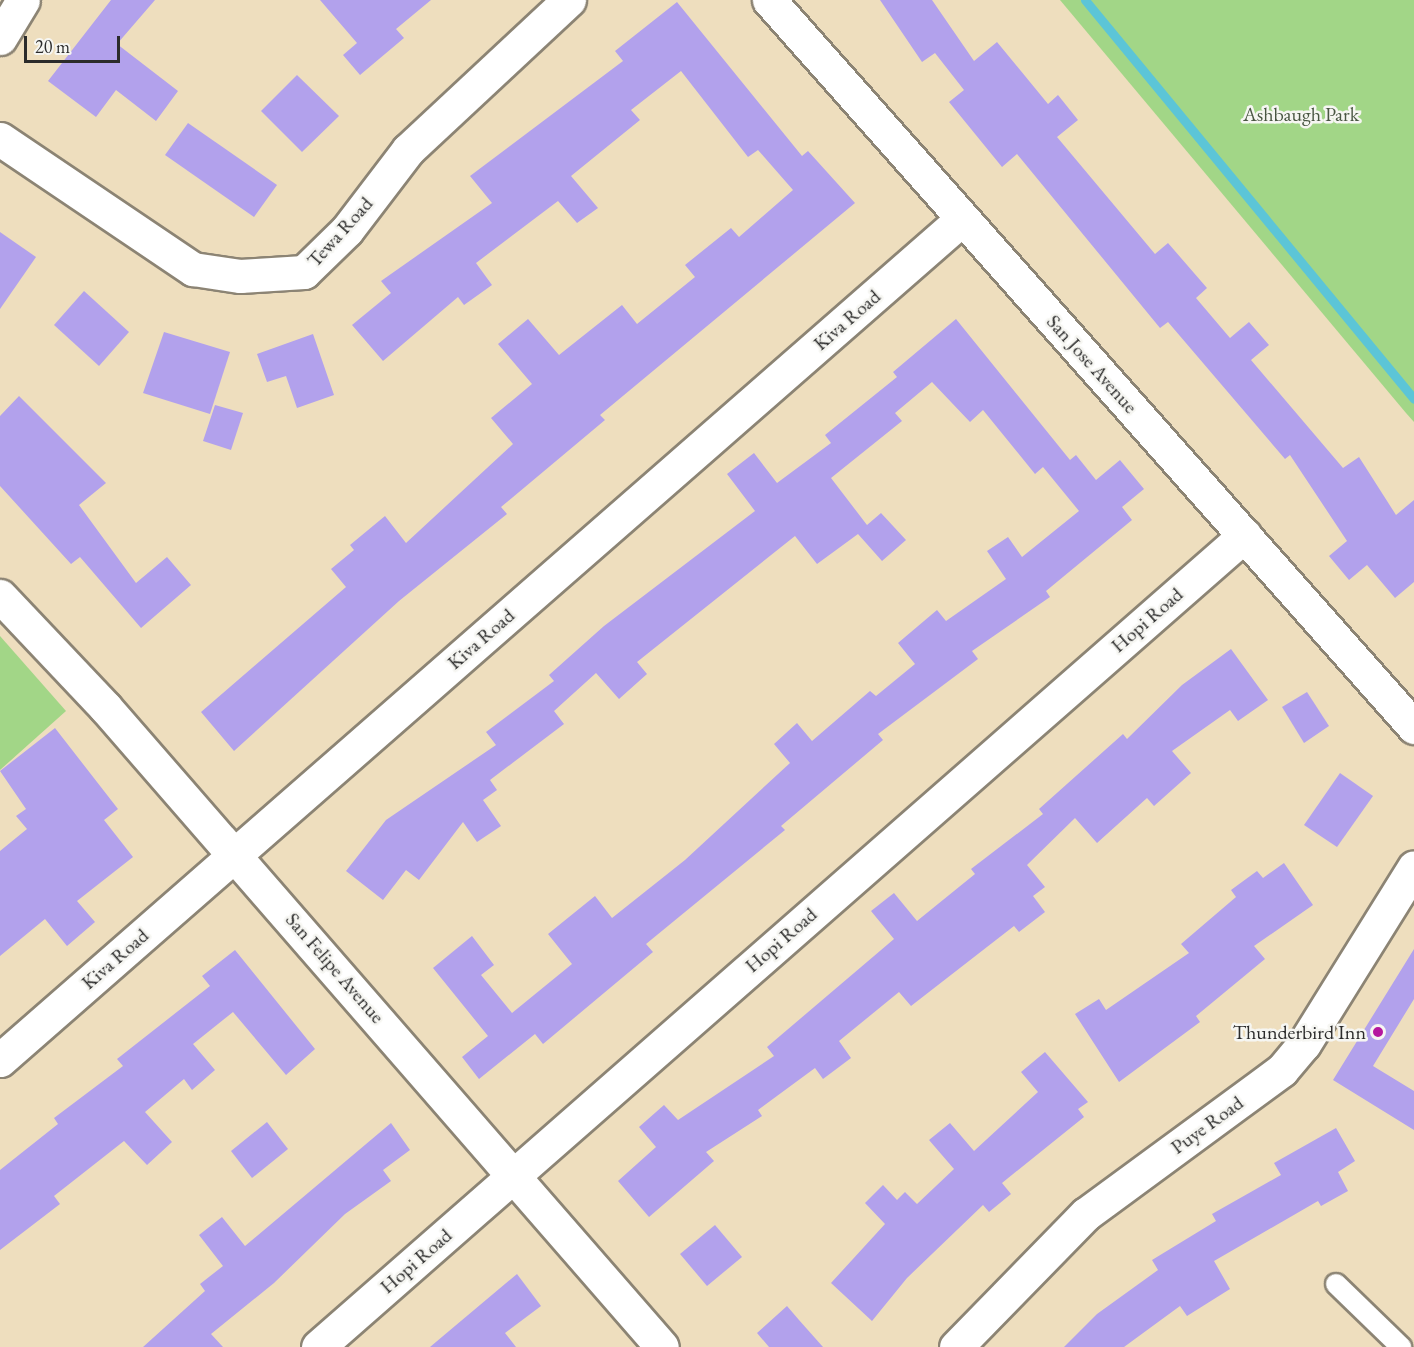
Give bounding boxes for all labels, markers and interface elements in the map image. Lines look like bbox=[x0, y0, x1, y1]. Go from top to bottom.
scale bar bbox=[27, 24, 123, 62]
text: 20 m bbox=[35, 35, 70, 58]
park label: Ashbaugh Park bbox=[1243, 102, 1359, 126]
street label: Tewa Road bbox=[302, 192, 378, 272]
street label: Kiva Road bbox=[809, 284, 885, 356]
street label: San Jose Avenue bbox=[1042, 310, 1142, 418]
street label: Hopi Road bbox=[1106, 582, 1188, 658]
street label: Kiva Road bbox=[443, 603, 519, 675]
street label: Hopi Road bbox=[740, 902, 822, 978]
street label: San Felipe Avenue bbox=[280, 908, 390, 1028]
street label: Kiva Road bbox=[77, 923, 153, 995]
place label: Thunderbird Inn bbox=[1233, 1020, 1366, 1044]
marker: Thunderbird Inn bbox=[1371, 1025, 1385, 1039]
street label: Puye Road bbox=[1166, 1091, 1248, 1159]
street label: Hopi Road bbox=[375, 1223, 457, 1299]

